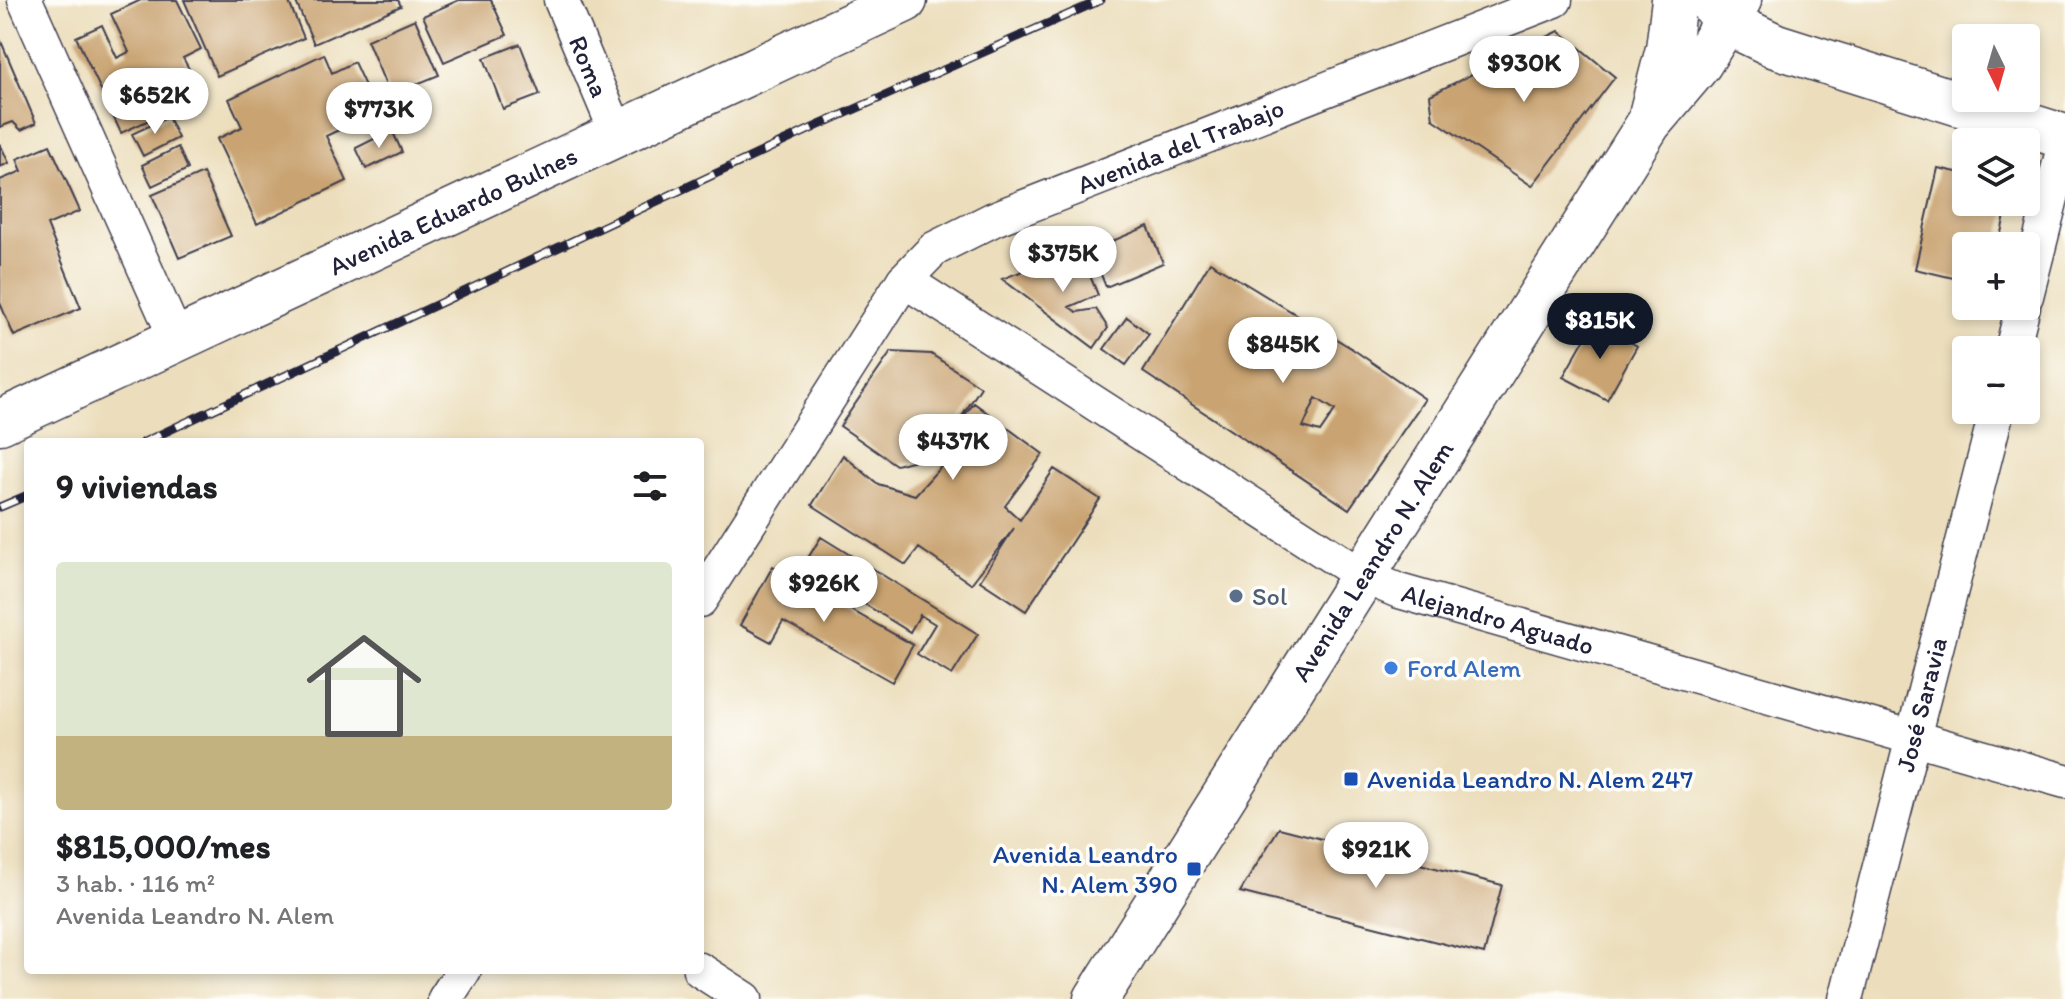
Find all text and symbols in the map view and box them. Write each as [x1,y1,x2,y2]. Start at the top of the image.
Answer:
north arrow [1952,24,2040,112]
map controls [1952,24,2040,424]
street label: Roma [562,31,616,102]
pin: $930K [1468,36,1580,104]
text: $930K [1487,46,1561,78]
pin: $652K [99,68,211,136]
text: $652K [120,78,190,110]
pin: $773K [323,82,435,150]
street label: Avenida del Trabajo [1073,91,1288,201]
text: $773K [344,92,414,124]
button: layers [1952,128,2040,216]
street label: Avenida Eduardo Bulnes [324,139,582,282]
pin: $375K [1007,226,1119,294]
button: + [1952,232,2040,320]
text: $375K [1028,236,1098,268]
pin: $815K [1544,293,1656,361]
text: $815K [1565,303,1635,335]
pin: $845K [1227,317,1339,385]
text: $845K [1246,327,1320,359]
button: − [1952,336,2040,424]
pin: $437K [897,414,1009,482]
text: $437K [917,424,989,456]
street label: Avenida Leandro N. Alem [1285,435,1460,687]
icon: filters [628,464,672,508]
text: 9 viviendas [56,466,218,507]
pin: $926K [768,556,880,624]
text: $926K [789,566,859,598]
street label: Alejandro Aguado [1398,577,1598,662]
place label: Sol [1252,580,1287,612]
marker: Sol [1227,587,1245,605]
icon: home [292,614,436,758]
street label: José Saravia [1889,634,1954,775]
place label: Ford Alem [1407,652,1521,684]
marker: Ford Alem [1382,659,1400,677]
place label: Avenida Leandro N. Alem 247 [1367,763,1693,795]
marker: Avenida Leandro N. Alem 247 [1342,770,1360,788]
pin: $921K [1320,822,1432,890]
text: $815,000/mes [56,826,271,867]
text: $921K [1341,832,1411,864]
place label: Avenida Leandro N. Alem 390 [993,838,1178,900]
marker: Avenida Leandro N. Alem 390 [1185,860,1203,878]
text: 3 hab. · 116 m² [56,867,215,899]
text: Avenida Leandro N. Alem [56,899,334,931]

